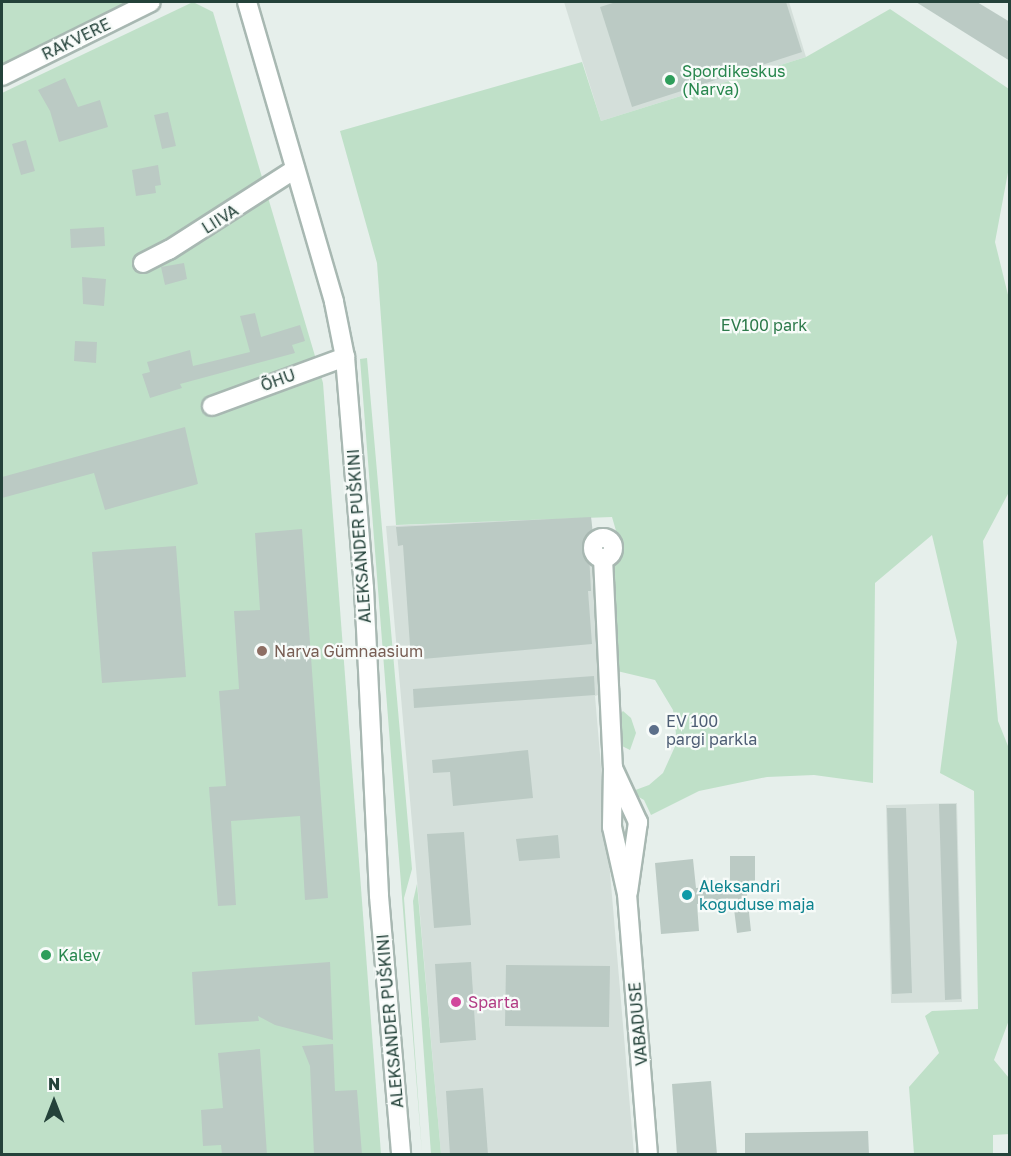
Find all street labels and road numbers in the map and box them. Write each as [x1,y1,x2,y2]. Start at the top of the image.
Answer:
street label: RAKVERE [39,14,113,64]
street label: LIIVA [198,200,242,238]
street label: ÕHU [258,365,298,395]
street label: ALEKSANDER PUŠKINI [343,448,375,624]
street label: ALEKSANDER PUŠKINI [373,933,407,1109]
street label: VABADUSE [625,981,651,1067]

